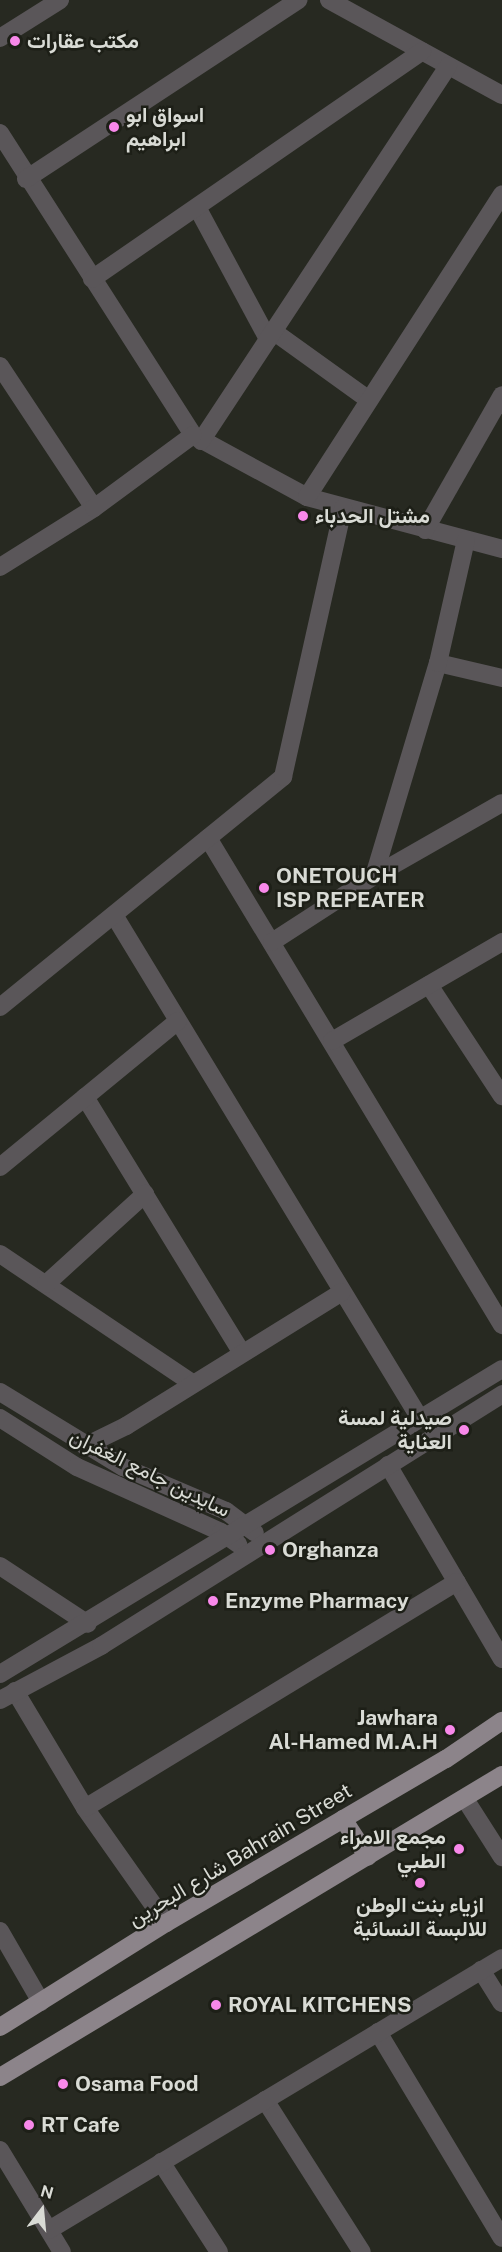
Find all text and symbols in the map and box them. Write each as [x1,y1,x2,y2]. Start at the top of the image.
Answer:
place label: مكتب عقارات [27,28,139,54]
marker: مكتب عقارات [8,34,22,48]
place label: اسواق ابو ابراهيم [126,102,204,152]
marker: اسواق ابو ابراهيم [107,120,121,134]
place label: مشتل الحدباء [315,503,430,529]
marker: مشتل الحدباء [296,509,310,523]
place label: ONETOUCH ISP REPEATER [276,863,425,913]
marker: ONETOUCH ISP REPEATER [257,881,271,895]
place label: صيدلية لمسة العناية [338,1405,452,1455]
street label: سايدين جامع الغفران [66,1423,234,1523]
marker: صيدلية لمسة العناية [457,1423,471,1437]
place label: Orghanza [282,1537,379,1563]
marker: Orghanza [263,1543,277,1557]
place label: Enzyme Pharmacy [225,1588,409,1614]
marker: Enzyme Pharmacy [206,1594,220,1608]
place label: Jawhara Al-Hamed M.A.H [269,1705,438,1755]
marker: Jawhara Al-Hamed M.A.H [443,1723,457,1737]
street label: شارع البحرين Bahrain Street [124,1778,356,1932]
place label: مجمع الامراء الطبي [340,1824,446,1874]
marker: مجمع الامراء الطبي [450,1840,468,1858]
marker: ازياء بنت الوطن للالبسة النسائية [413,1876,427,1890]
place label: ازياء بنت الوطن للالبسة النسائية [353,1892,487,1942]
place label: ROYAL KITCHENS [228,1992,412,2018]
marker: ROYAL KITCHENS [209,1998,223,2012]
place label: Osama Food [75,2071,199,2097]
marker: Osama Food [56,2077,70,2091]
place label: RT Cafe [41,2112,120,2138]
marker: RT Cafe [22,2118,36,2132]
north arrow [12,2180,72,2240]
text: N [38,2181,56,2203]

